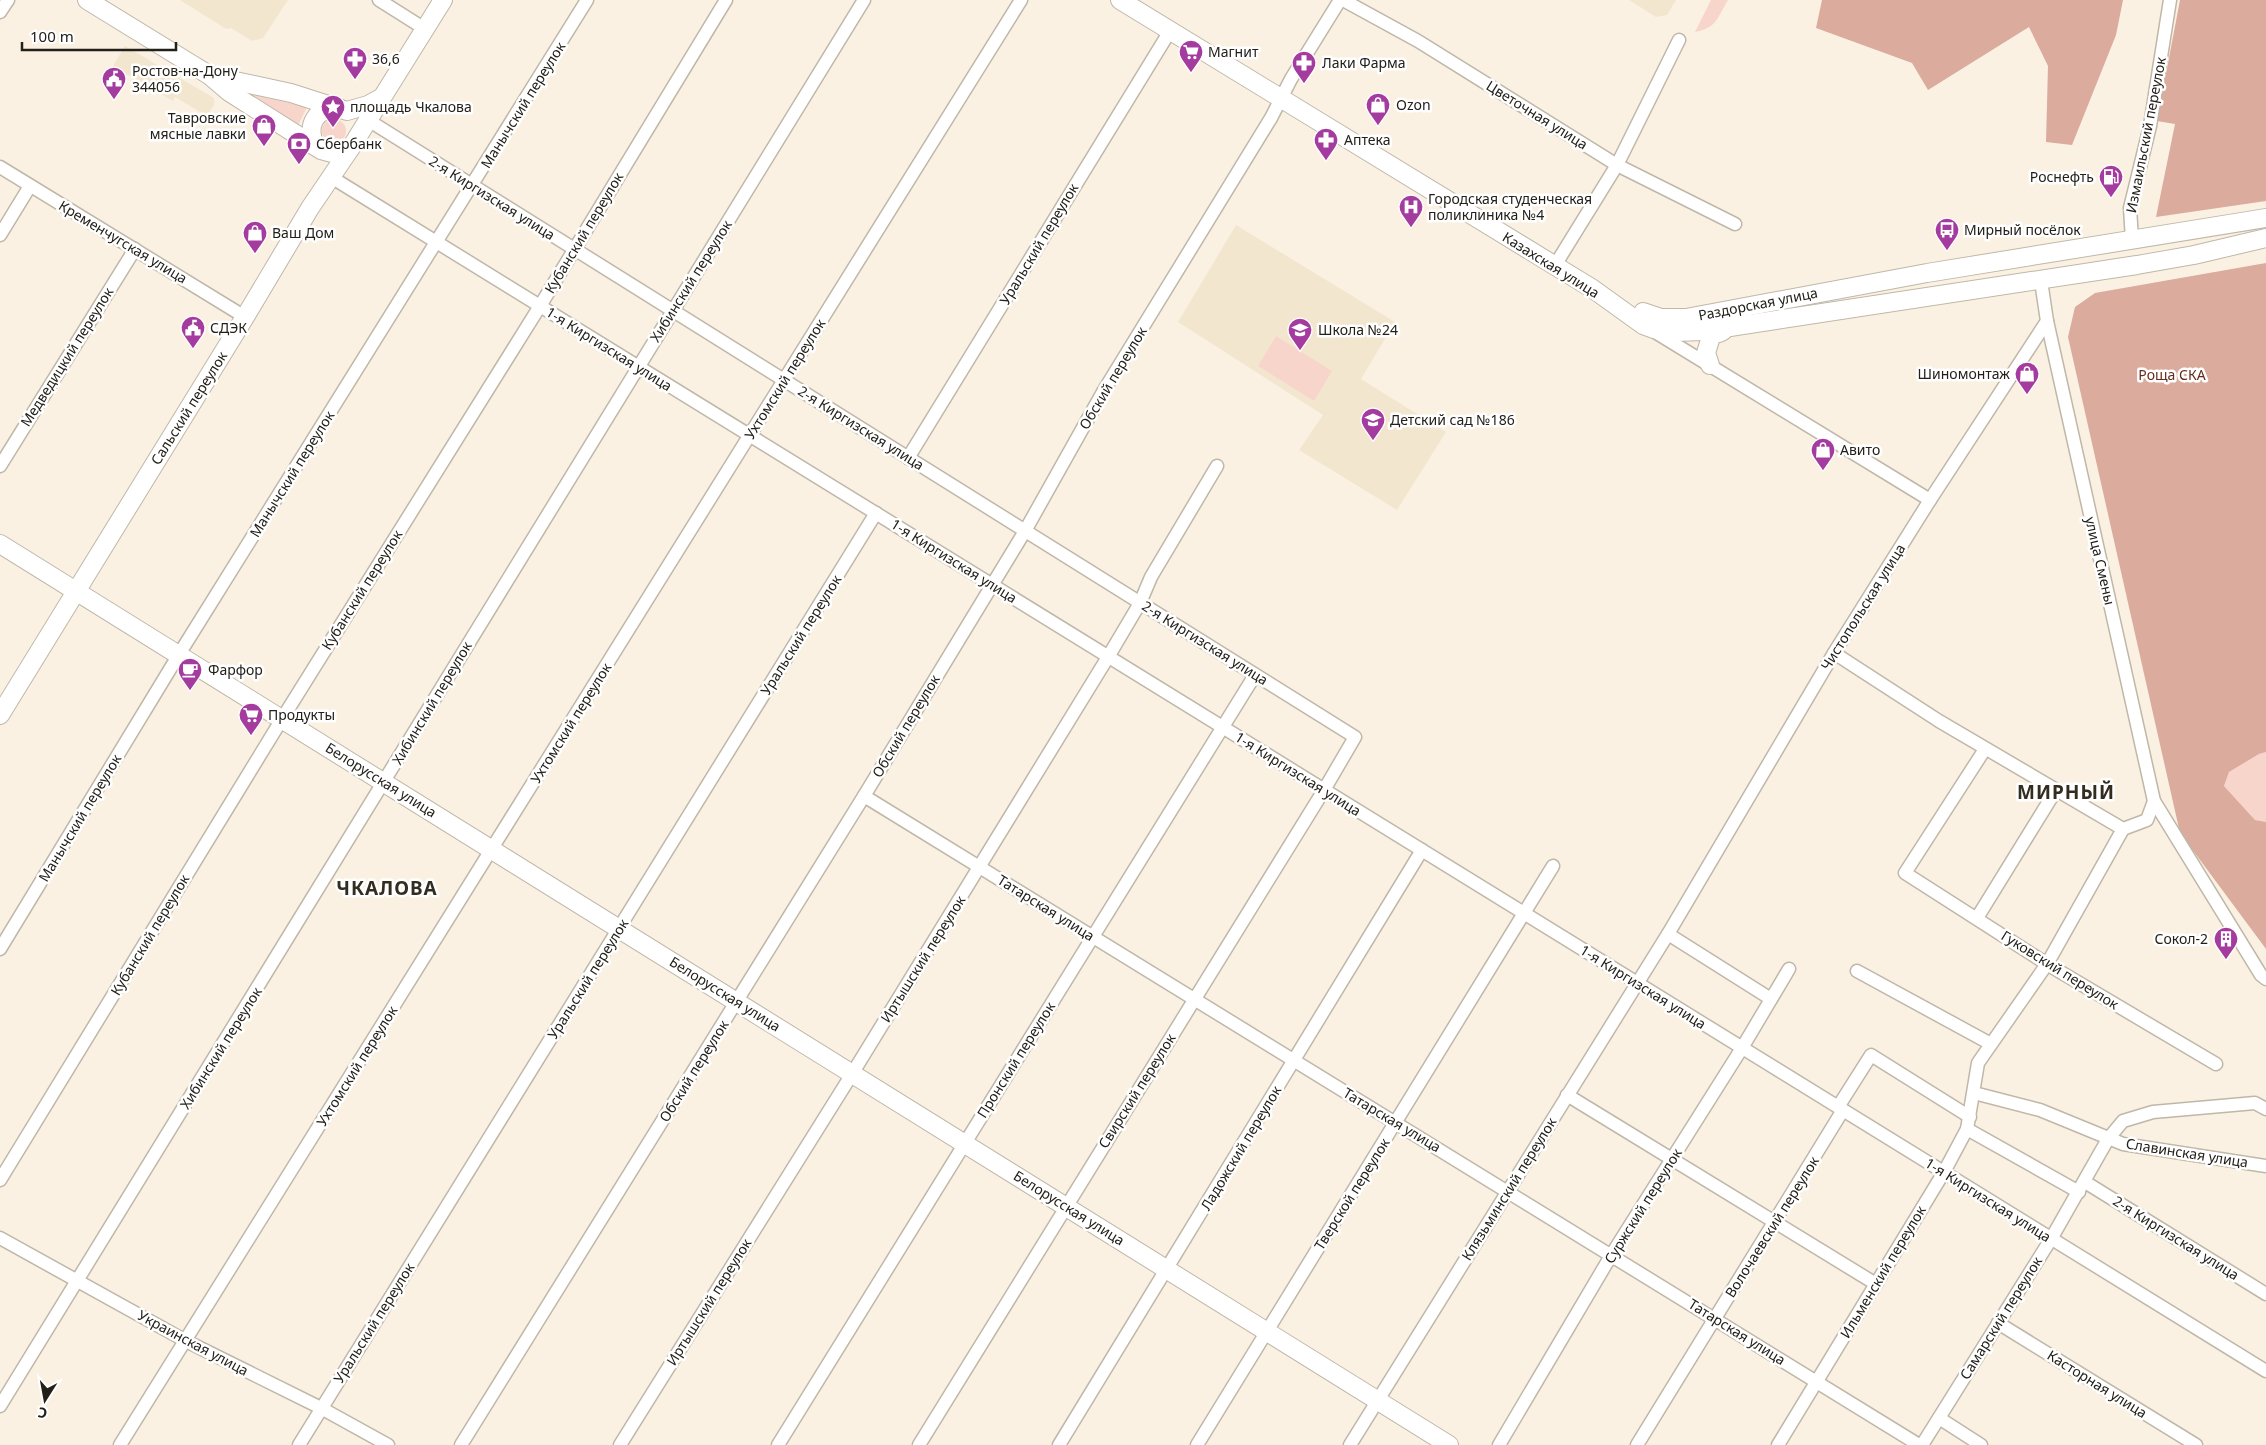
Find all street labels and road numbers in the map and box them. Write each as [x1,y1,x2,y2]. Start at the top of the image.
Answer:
street label: Манычский переулок [476,37,570,172]
street label: Измаильский переулок [2121,55,2170,214]
street label: Цветочная улица [1483,76,1592,153]
street label: 2-я Киргизская улица [426,151,559,244]
street label: Кубанский переулок [540,168,628,297]
street label: Уральский переулок [995,179,1083,308]
street label: Кременчугская улица [56,196,191,287]
street label: Хибинский переулок [645,216,736,345]
street label: Казахская улица [1499,227,1603,302]
street label: Медведицкий переулок [16,283,118,430]
street label: Раздорская улица [1697,283,1819,324]
street label: 1-я Киргизская улица [543,302,676,395]
street label: Ухтомский переулок [740,314,830,443]
street label: Обский переулок [1074,322,1151,433]
street label: Сальский переулок [146,347,231,468]
street label: 2-я Киргизская улица [795,381,928,474]
street label: Манычский переулок [245,406,339,541]
street label: 1-я Киргизская улица [888,514,1021,607]
street label: улица Смены [2081,515,2120,607]
street label: Кубанский переулок [317,526,407,653]
street label: Чистопольская улица [1816,540,1909,674]
street label: Уральский переулок [756,571,846,698]
street label: 2-я Киргизская улица [1139,596,1272,689]
street label: Хибинский переулок [387,637,476,768]
street label: Ухтомский переулок [526,658,616,787]
street label: Обский переулок [867,670,944,781]
street label: 1-я Киргизская улица [1232,727,1365,820]
street label: Белорусская улица [322,738,440,821]
street label: Манычский переулок [34,750,126,885]
street label: Кубанский переулок [106,870,194,999]
street label: Татарская улица [994,870,1098,945]
street label: Иртышский переулок [876,891,970,1026]
street label: Уральский переулок [543,915,633,1042]
street label: Гуковский переулок [1998,926,2123,1014]
street label: 1-я Киргизская улица [1577,940,1710,1033]
street label: Белорусская улица [666,952,784,1035]
street label: Хибинский переулок [175,983,266,1112]
street label: Пронский переулок [972,998,1059,1121]
street label: Ухтомский переулок [312,1001,402,1130]
street label: Обский переулок [655,1016,733,1125]
street label: Свирский переулок [1094,1029,1180,1152]
street label: Ладожский переулок [1196,1081,1286,1214]
street label: Татарская улица [1340,1083,1445,1156]
street label: Клязьминский переулок [1457,1113,1561,1264]
street label: Славинская улица [2125,1133,2250,1172]
street label: Тверской переулок [1309,1134,1394,1253]
street label: Суржский переулок [1599,1144,1686,1267]
street label: Волочаевский переулок [1720,1152,1823,1301]
street label: 1-я Киргизская улица [1922,1153,2055,1246]
street label: Белорусская улица [1010,1166,1128,1249]
street label: 2-я Киргизская улица [2110,1191,2243,1284]
street label: Ильменский переулок [1835,1202,1930,1341]
street label: Иртышский переулок [662,1234,756,1369]
street label: Самарский переулок [1955,1252,2046,1383]
street label: Уральский переулок [329,1259,419,1386]
street label: Татарская улица [1685,1294,1789,1369]
street label: Украинская улица [135,1305,252,1380]
street label: Касторная улица [2044,1345,2151,1422]

